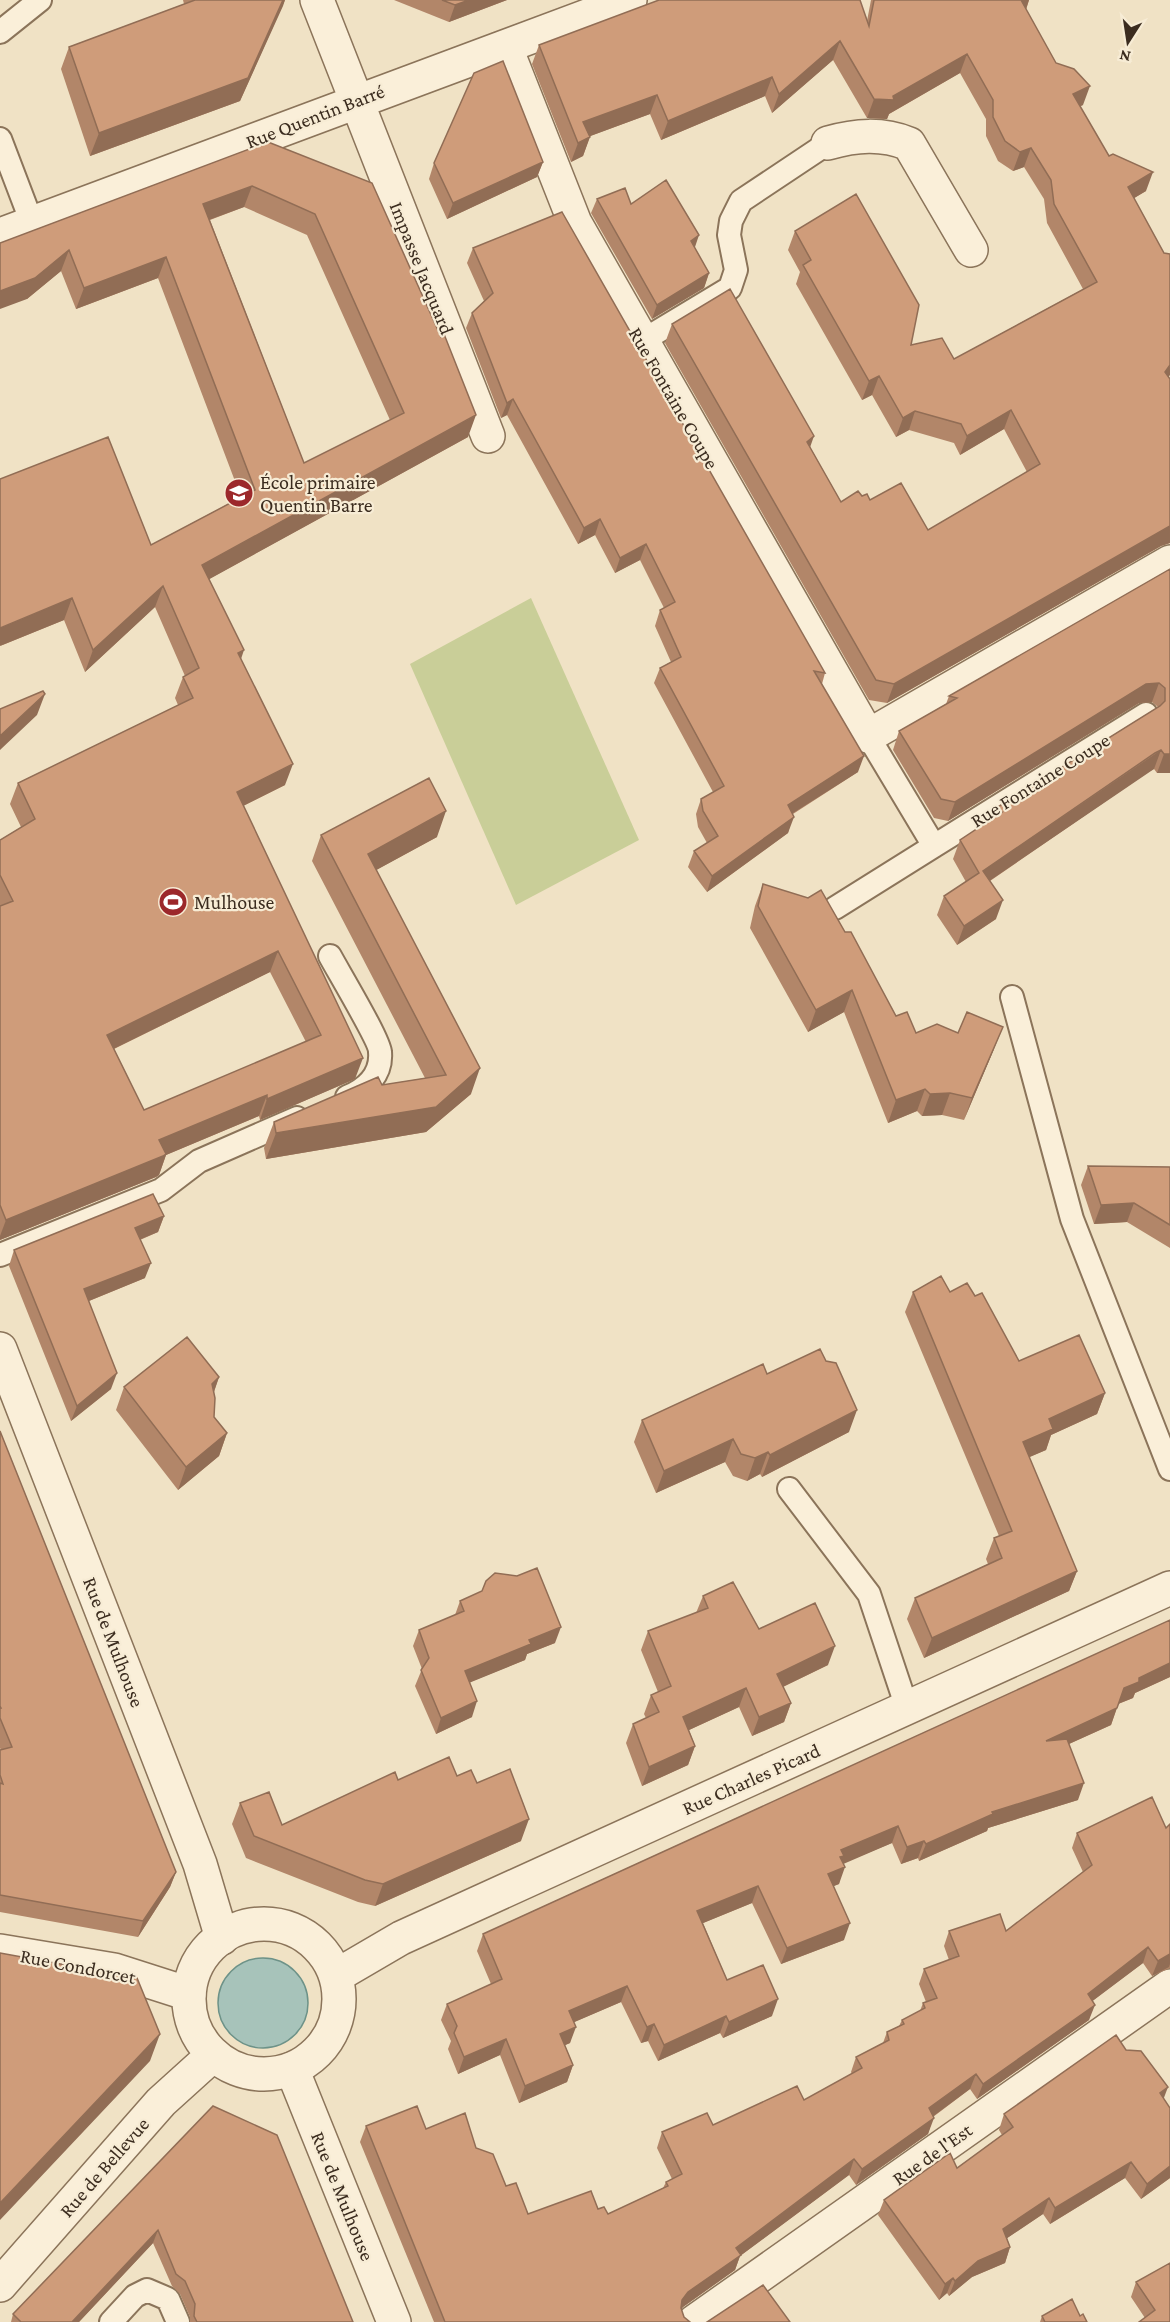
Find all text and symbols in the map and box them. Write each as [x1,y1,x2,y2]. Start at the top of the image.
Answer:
north arrow [1098,12,1158,72]
text: N [1118,47,1132,66]
street label: Rue Quentin Barré [243,79,388,153]
street label: Impasse Jacquard [384,199,459,338]
street label: Rue Fontaine Coupe [624,323,724,473]
place label: École primaire Quentin Barre [260,471,376,516]
school or university icon: École primaire Quentin Barre [223,477,255,509]
street label: Rue Fontaine Coupe [966,728,1114,833]
sports icon: Mulhouse [157,886,189,918]
place label: Mulhouse [194,891,275,913]
street label: Rue de Mulhouse [79,1574,149,1710]
street label: Rue Charles Picard [679,1739,824,1819]
street label: Rue Condorcet [18,1944,138,1988]
street label: Rue de Bellevue [55,2113,153,2221]
street label: Rue de l'Est [888,2118,976,2189]
street label: Rue de Mulhouse [307,2128,379,2264]

